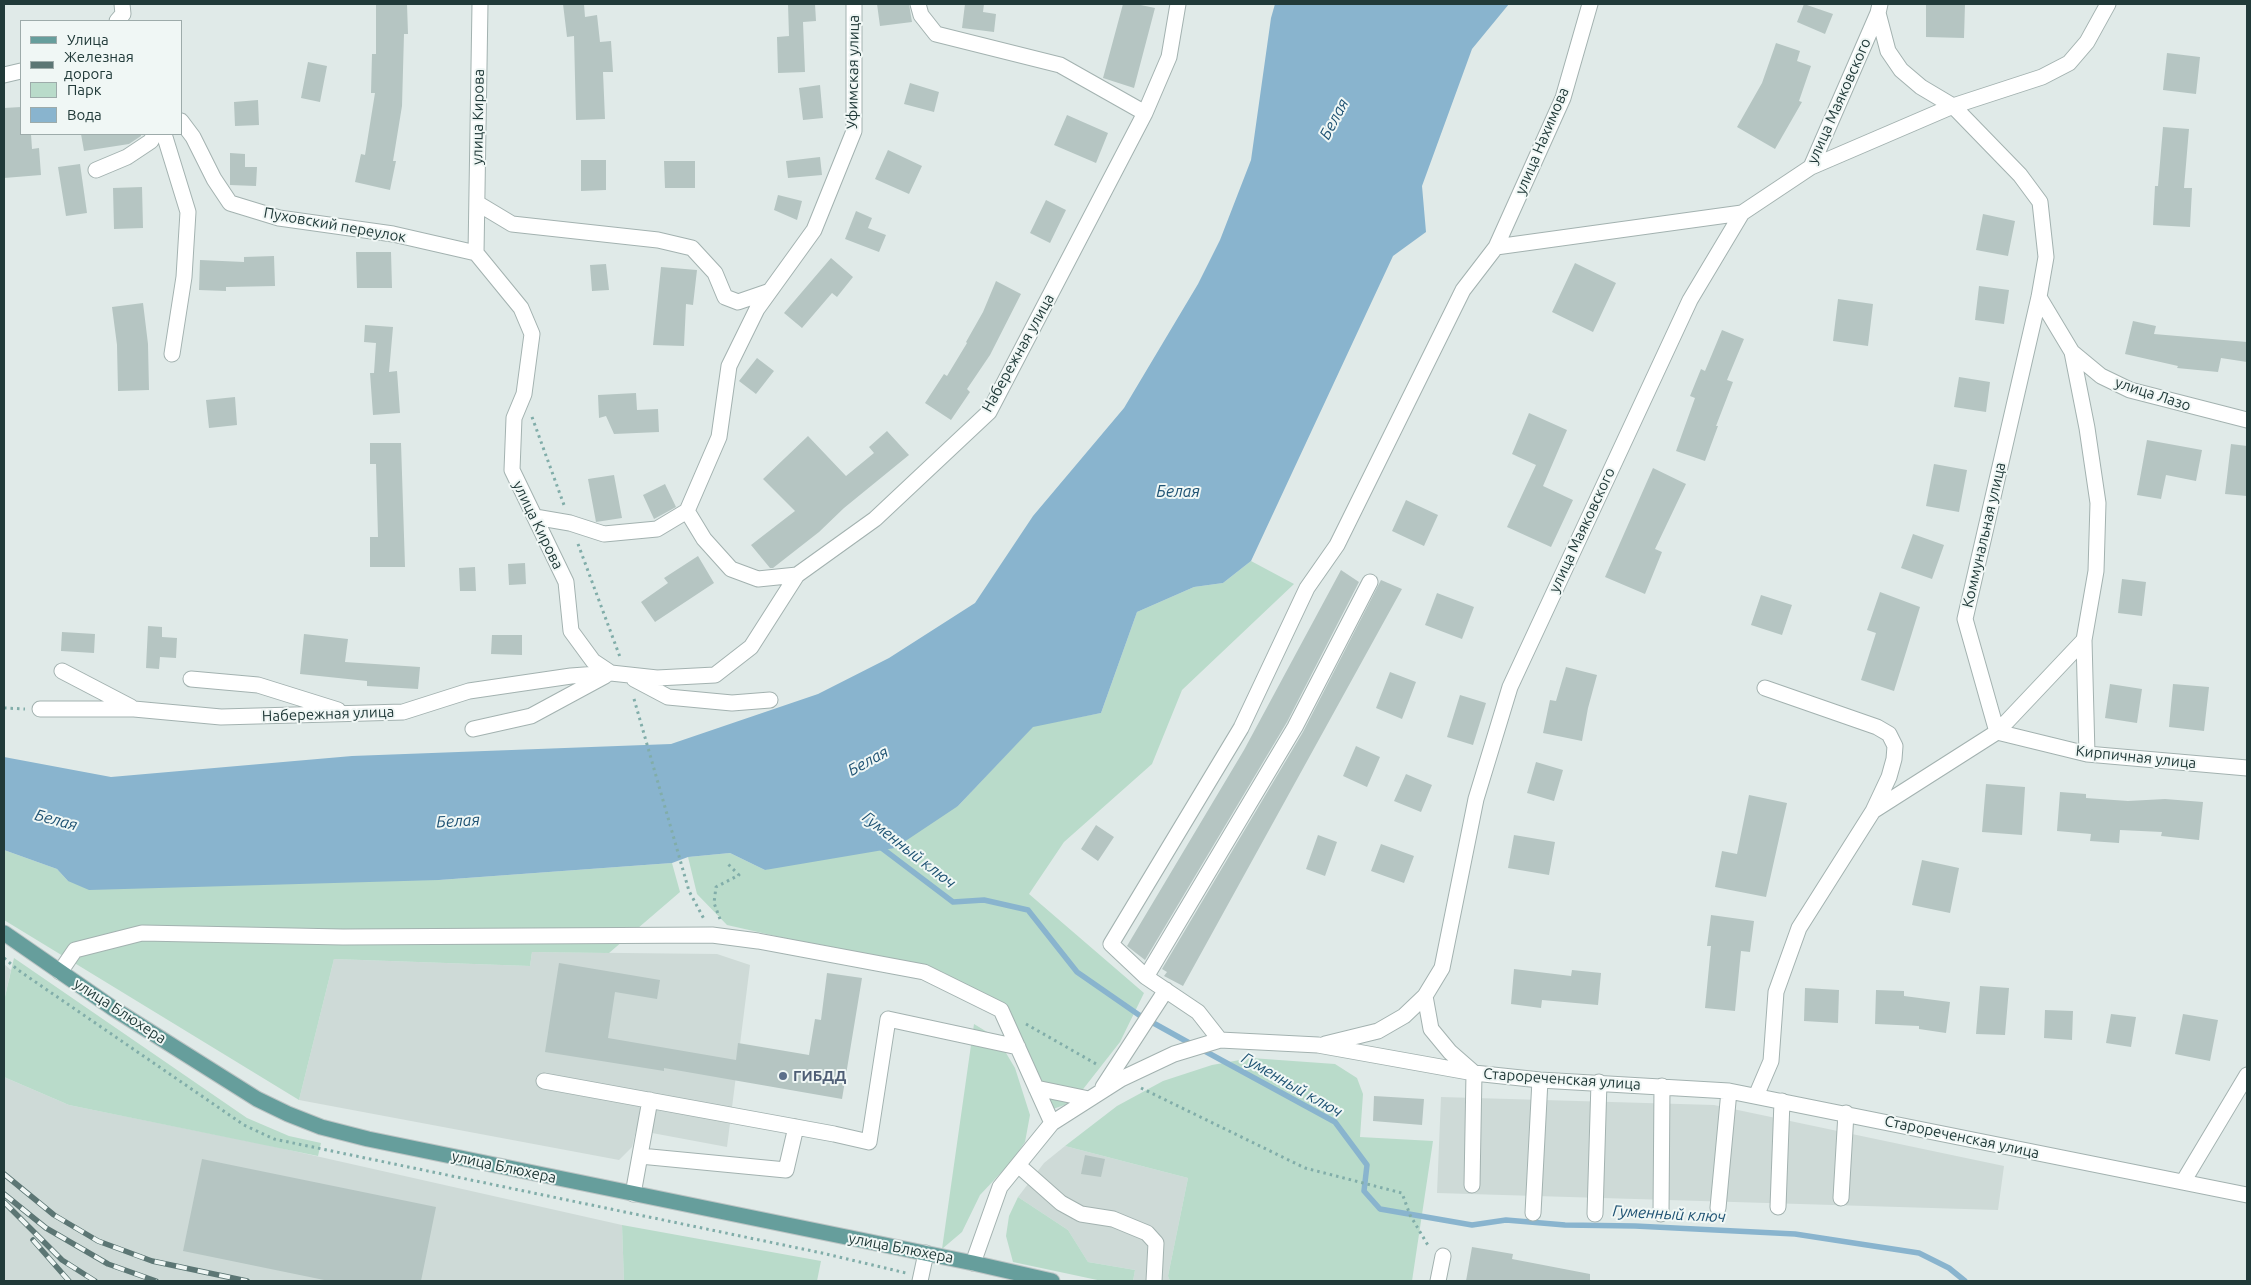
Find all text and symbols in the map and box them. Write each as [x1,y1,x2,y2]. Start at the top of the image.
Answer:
street label: Уфимская улица [843,15,863,129]
legend [20,20,182,135]
text: Улица [67,31,109,48]
street label: улица Маяковского [1803,35,1875,167]
text: Железная дорога [64,48,134,82]
street label: улица Кирова [468,69,488,165]
text: Парк [67,81,102,98]
street label: улица Нахимова [1511,85,1573,197]
water label: Белая [1315,95,1353,143]
text: Вода [67,106,102,123]
street label: Пуховский переулок [262,204,408,246]
street label: Набережная улица [978,291,1058,415]
street label: улица Лазо [2113,373,2193,415]
street label: Коммунальная улица [1958,460,2010,610]
street label: улица Маяковского [1545,465,1619,595]
street label: улица Кирова [509,478,567,572]
water label: Белая [1156,482,1200,502]
street label: Набережная улица [262,703,394,725]
water label: Белая [844,742,892,780]
street label: Кирпичная улица [2075,742,2197,772]
water label: Белая [33,805,79,835]
water label: Гуменный ключ [858,808,960,892]
water label: Белая [436,810,480,832]
street label: улица Блюхера [70,974,170,1048]
water label: Гуменный ключ [1238,1048,1346,1122]
street label: Старореченская улица [1483,1065,1641,1093]
place label: ГИБДД [793,1067,846,1085]
marker: ГИБДД [777,1070,789,1082]
street label: Старореченская улица [1883,1112,2041,1162]
street label: улица Блюхера [450,1147,558,1187]
water label: Гуменный ключ [1612,1201,1726,1227]
street label: улица Блюхера [847,1229,955,1267]

